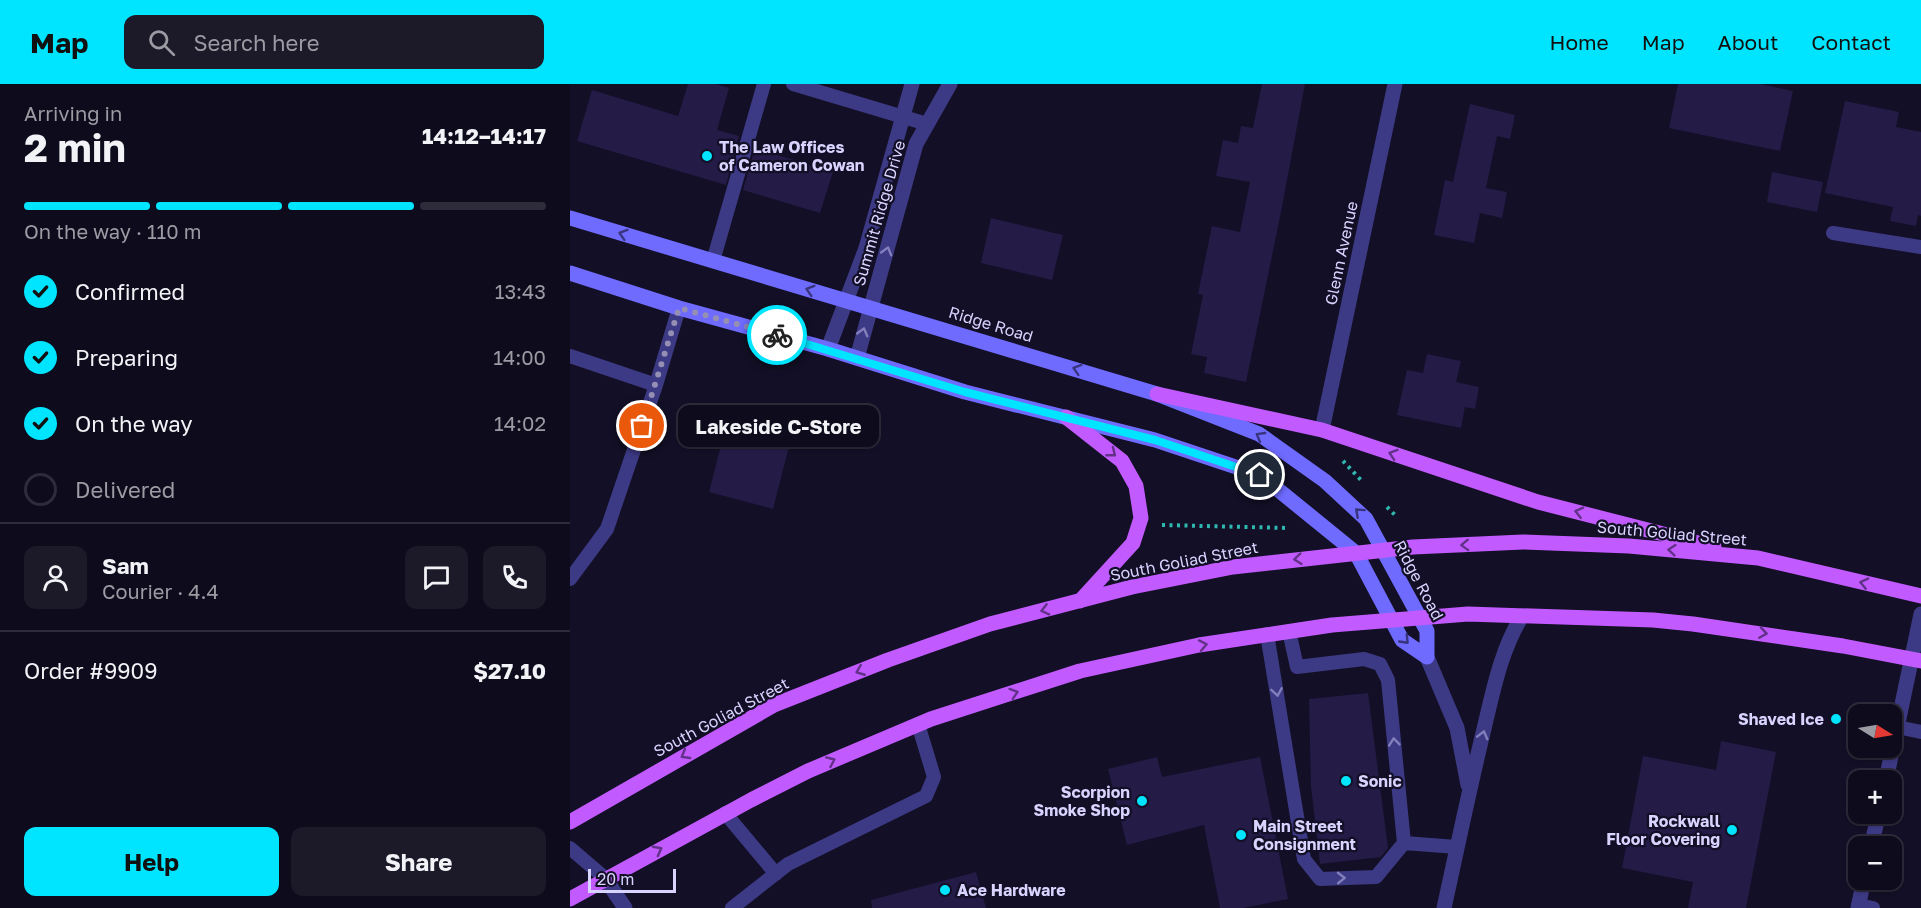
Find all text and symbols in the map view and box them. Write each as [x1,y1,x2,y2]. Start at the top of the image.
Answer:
search box [124,15,544,69]
text: Map [30,26,88,59]
icon: search [145,26,178,59]
text: Search here [193,29,319,56]
text: Home [1549,29,1609,55]
text: Map [1642,29,1685,55]
text: About [1718,29,1778,55]
text: Contact [1811,29,1891,55]
text: Arriving in [24,101,122,125]
text: 14:12–14:17 [422,122,546,149]
text: 2 min [24,124,126,171]
place label: The Law Offices of Cameron Cowan [719,137,864,175]
street label: Summit Ridge Drive [849,138,909,288]
marker: The Law Offices of Cameron Cowan [700,149,714,163]
street label: Glenn Avenue [1320,199,1362,307]
text: On the way · 110 m [24,219,201,243]
one-way arrow [618,229,629,241]
one-way arrow [879,246,892,256]
icon: check [24,275,57,308]
text: Confirmed [75,278,185,305]
text: 13:43 [495,279,546,303]
one-way arrow [805,285,816,297]
street label: Ridge Road [946,302,1036,346]
courier [747,305,807,365]
icon: bike [761,319,794,352]
one-way arrow [856,327,869,337]
icon: check [24,341,57,374]
text: Preparing [75,344,178,371]
text: 14:00 [493,345,546,369]
one-way arrow [1072,364,1083,377]
pin [616,400,667,451]
callout: Lakeside C-Store [678,405,879,447]
icon: check [24,407,57,440]
icon: bag [625,409,658,442]
text: On the way [75,410,193,437]
text: 14:02 [494,411,546,435]
text: Lakeside C-Store [695,414,862,438]
one-way arrow [1256,432,1266,443]
one-way arrow [1105,446,1116,457]
pin [1234,449,1285,500]
one-way arrow [1388,449,1399,461]
icon: home [1243,458,1276,491]
text: Delivered [75,476,175,503]
one-way arrow [1574,507,1584,520]
one-way arrow [1355,508,1365,519]
street label: South Goliad Street [1596,516,1748,550]
street label: South Goliad Street [1108,537,1260,585]
street label: Ridge Road [1390,537,1448,623]
one-way arrow [1460,538,1469,551]
one-way arrow [1668,544,1677,557]
button: person [24,546,87,609]
button: chat [405,546,468,609]
button: phone [483,546,546,609]
text: Sam [102,552,149,579]
one-way arrow [1293,553,1302,565]
one-way arrow [1859,577,1869,590]
text: Courier · 4.4 [102,579,219,603]
one-way arrow [1040,602,1050,615]
one-way arrow [1759,627,1768,639]
one-way arrow [1398,632,1409,643]
one-way arrow [1197,639,1207,652]
text: Order #9909 [24,657,158,684]
text: $27.10 [473,657,546,684]
one-way arrow [855,664,866,676]
street label: South Goliad Street [650,673,792,761]
one-way arrow [1008,687,1019,700]
one-way arrow [1270,687,1282,697]
north arrow [1848,704,1902,758]
map controls [1848,704,1902,890]
place label: Shaved Ice [1738,709,1824,729]
marker: Shaved Ice [1829,712,1843,726]
one-way arrow [1475,730,1488,740]
one-way arrow [1388,738,1401,747]
one-way arrow [681,748,691,760]
one-way arrow [825,756,836,768]
button: + [1848,770,1902,824]
place label: Sonic [1358,771,1402,791]
marker: Sonic [1339,774,1353,788]
place label: Scorpion Smoke Shop [1033,782,1130,820]
marker: Scorpion Smoke Shop [1135,794,1149,808]
place label: Rockwall Floor Covering [1606,811,1721,849]
place label: Main Street Consignment [1253,816,1356,854]
marker: Rockwall Floor Covering [1725,823,1739,837]
button: Help [24,827,279,896]
button: Share [291,827,546,896]
marker: Main Street Consignment [1234,828,1248,842]
button: − [1848,836,1902,890]
one-way arrow [652,846,662,857]
scale bar [588,866,676,894]
text: 20 m [597,869,634,889]
one-way arrow [1337,872,1346,885]
place label: Ace Hardware [957,880,1066,900]
marker: Ace Hardware [938,883,952,897]

